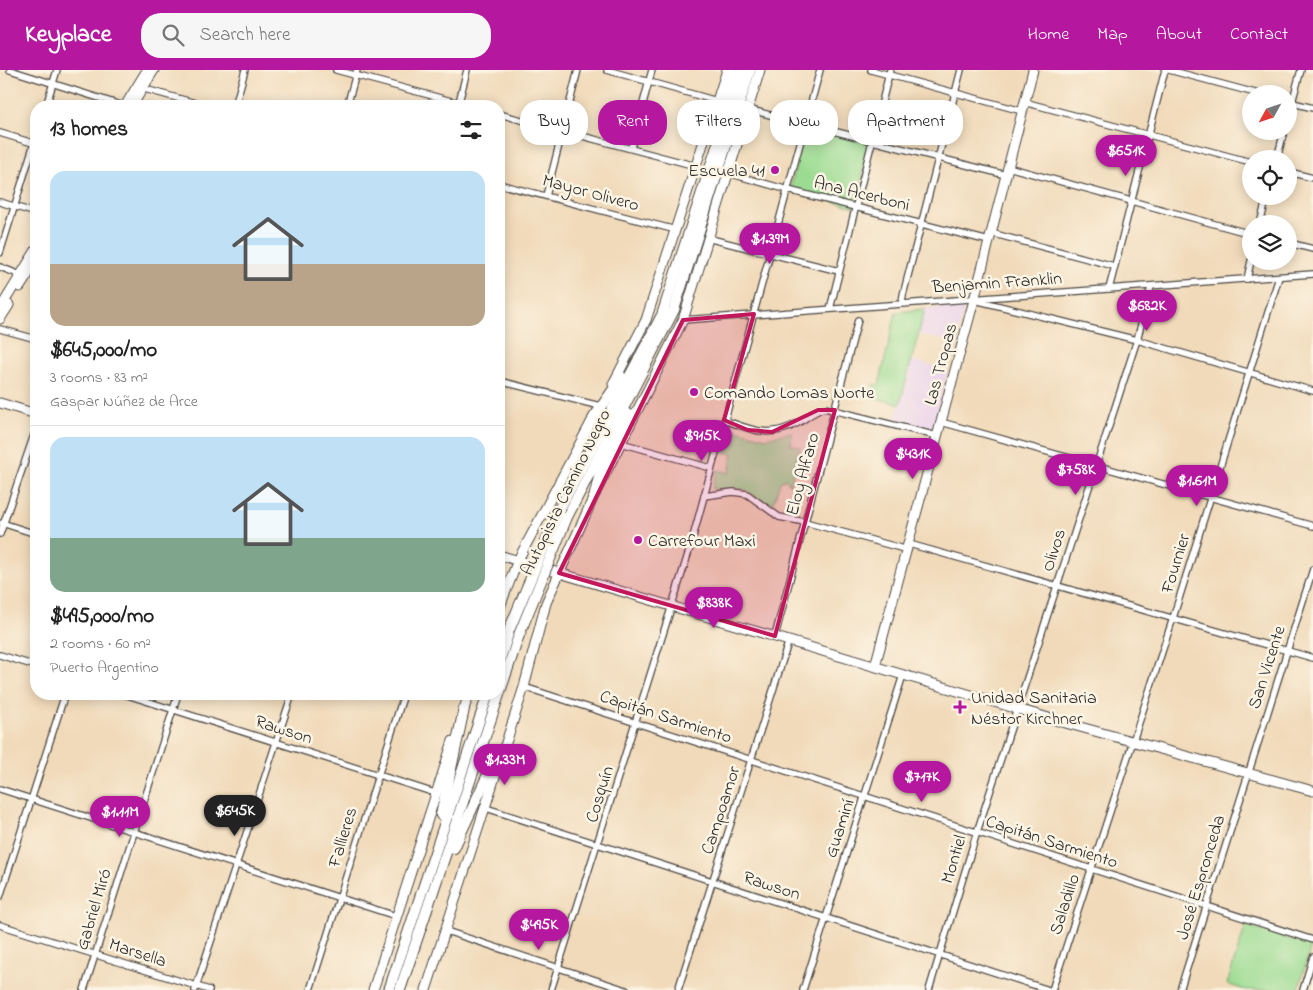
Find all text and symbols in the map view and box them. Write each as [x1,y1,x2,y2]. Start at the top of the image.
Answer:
search box [141,13,491,58]
text: Keyplace [25,18,111,53]
icon: search [159,21,187,49]
text: Search here [199,22,291,49]
text: Home [1028,22,1069,48]
text: Map [1097,22,1128,48]
text: About [1156,22,1202,48]
text: Contact [1230,22,1288,48]
north arrow [1242,85,1298,140]
map controls [1242,85,1297,270]
chip: Buy [520,100,588,145]
chip: Rent [598,100,667,145]
chip: Filters [677,100,760,145]
chip: New [770,100,838,145]
chip: Apartment [848,100,963,145]
text: 13 homes [50,115,128,145]
icon: filters [457,116,485,144]
pin: $651K [1091,134,1161,177]
text: $651K [1107,139,1145,163]
button: locate [1242,150,1297,205]
place label: Escuela 41 [688,159,765,185]
marker: Escuela 41 [769,164,781,176]
street label: Mayor Olivero [539,169,642,219]
street label: Ana Acerboni [811,170,912,219]
icon: home [223,204,313,294]
button: layers [1242,215,1297,270]
pin: $1.39M [729,222,811,265]
text: $1.39M [750,227,790,251]
street label: Benjamin Franklin [930,266,1063,302]
pin: $682K [1112,290,1182,332]
text: $682K [1128,294,1166,318]
street label: Las Tropas [919,321,965,408]
text: $645,000/mo [50,336,157,366]
text: 3 rooms · 83 m² [50,366,148,390]
place label: Comando Lomas Norte [704,381,875,407]
marker: Comando Lomas Norte [688,386,700,398]
text: Gaspar Núñez de Arce [50,390,198,414]
street label: Autopista Camino Negro [515,405,619,581]
pin: $915K [667,420,737,462]
text: $915K [684,424,720,448]
street label: Eloy Alfaro [780,430,827,519]
pin: $431K [878,438,948,480]
text: $431K [895,442,931,466]
pin: $758K [1041,454,1111,496]
text: $758K [1056,458,1096,482]
pin: $1.61M [1156,464,1238,507]
icon: home [223,469,313,559]
text: $1.61M [1177,469,1217,493]
street label: Olivos [1036,526,1074,575]
place label: Carrefour Maxi [648,529,756,555]
street label: Fournier [1155,530,1198,598]
marker: Carrefour Maxi [632,534,644,546]
pin: $838K [679,586,749,629]
text: $838K [696,591,732,615]
text: $495,000/mo [50,602,154,632]
street label: San Vicente [1242,622,1294,713]
text: 2 rooms · 60 m² [50,632,151,656]
text: Puerto Argentino [50,656,159,680]
street label: Capitán Sarmiento [596,684,735,752]
place label: Unidad Sanitaria Néstor Kirchner [971,686,1097,733]
marker: Unidad Sanitaria Néstor Kirchner [953,700,967,714]
street label: Rawson [251,709,316,752]
pin: $1.33M [464,744,546,786]
text: $1.33M [485,748,525,772]
pin: $717K [887,760,957,803]
street label: Cosquín [580,763,622,826]
street label: Campoamor [695,763,749,858]
text: $717K [904,765,940,789]
pin: $645K [200,794,270,837]
pin: $1.11M [79,796,161,838]
street label: Guaminí [819,796,863,861]
text: $645K [215,799,255,823]
text: $1.11M [101,800,139,824]
street label: Fallieres [322,804,365,872]
street label: Capitán Sarmiento [982,809,1121,877]
street label: José Espronceda [1171,812,1233,943]
street label: Montiel [935,832,975,887]
street label: Rawson [739,865,804,908]
street label: Gabriel Miró [70,866,120,954]
street label: Saladillo [1044,871,1088,938]
pin: $495K [504,908,574,951]
text: $495K [520,913,558,937]
street label: Marsella [105,932,170,975]

